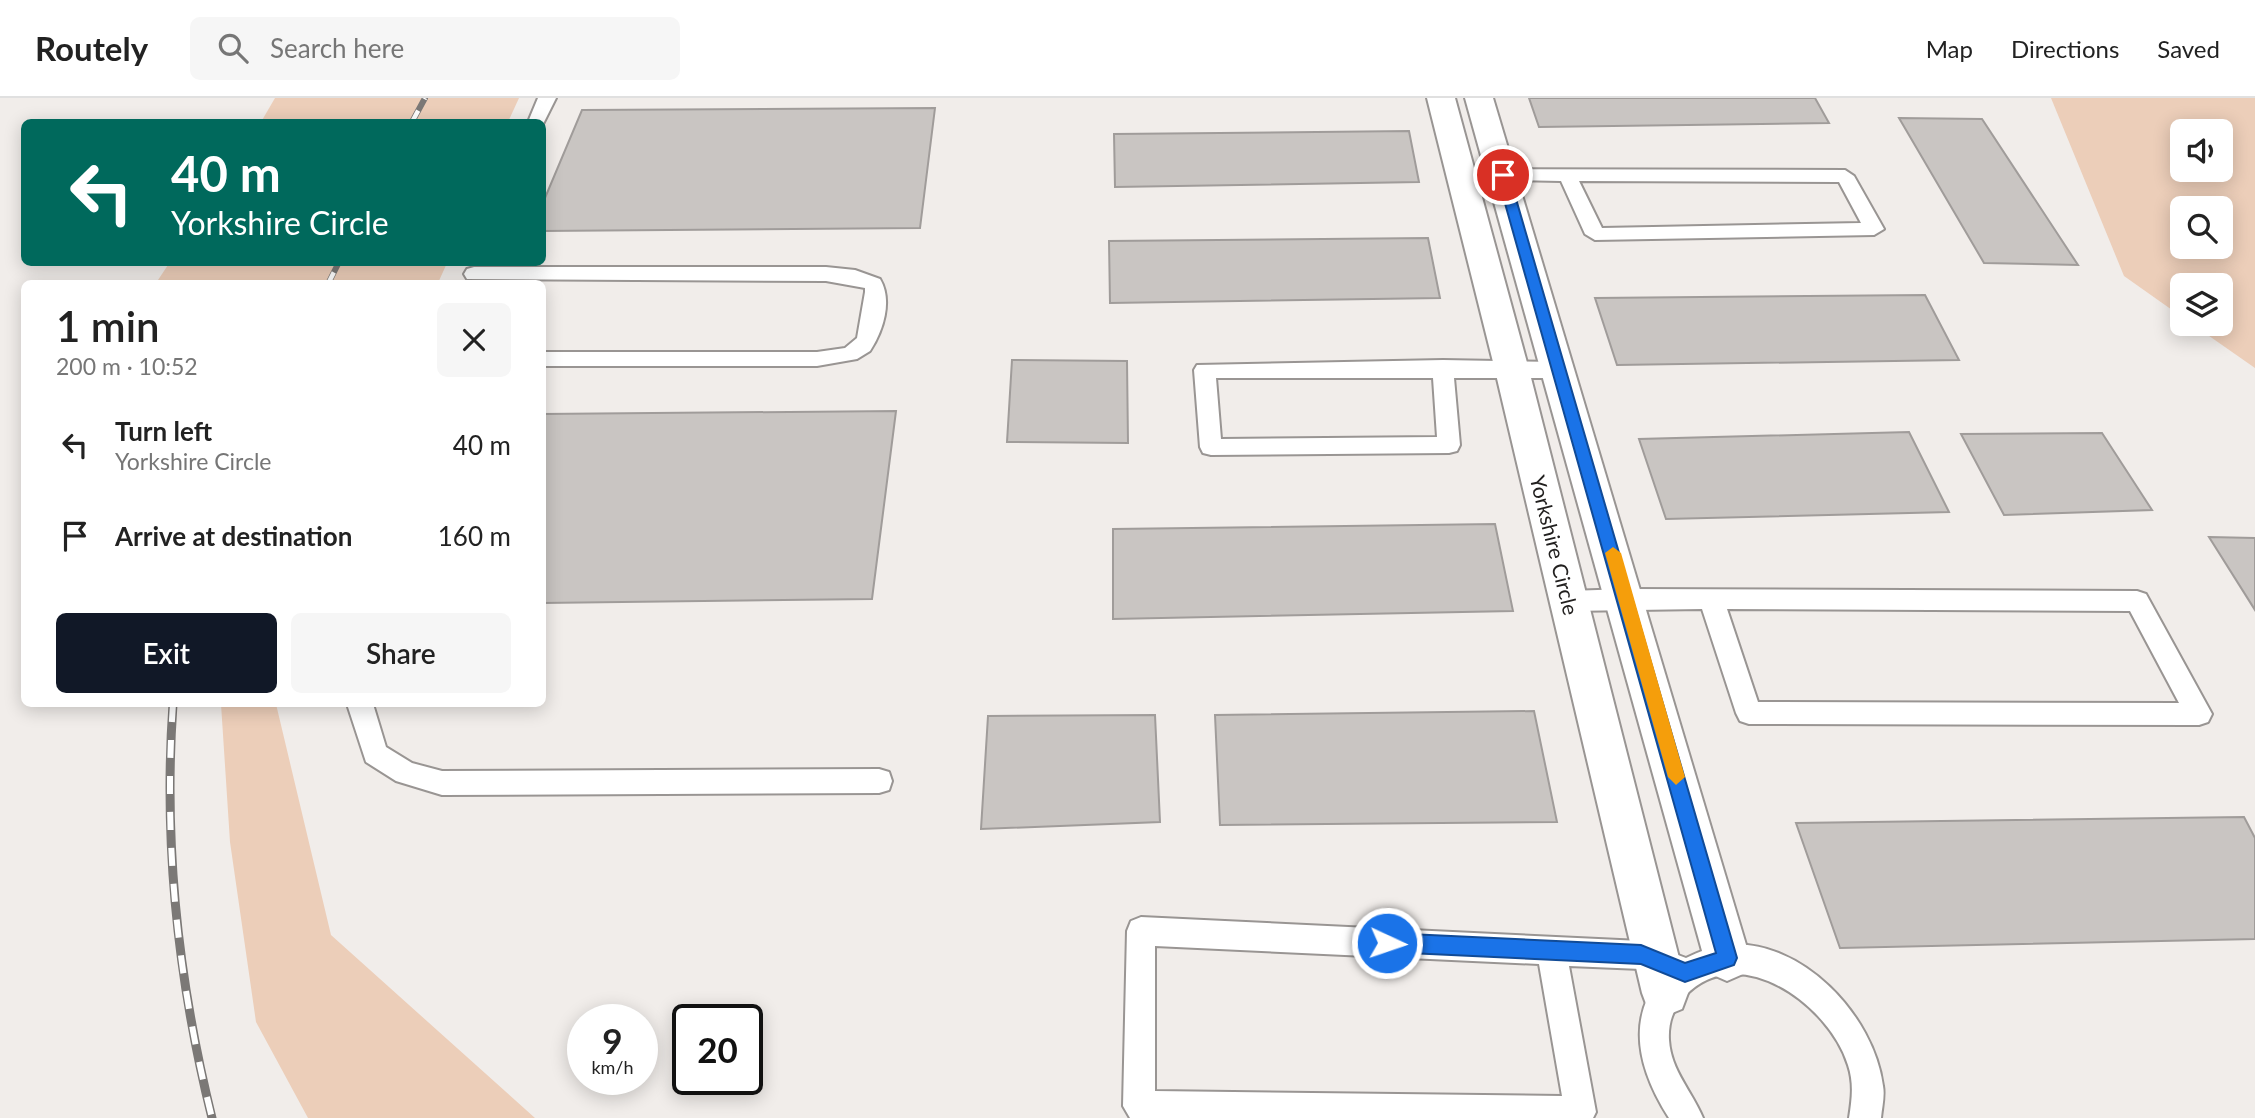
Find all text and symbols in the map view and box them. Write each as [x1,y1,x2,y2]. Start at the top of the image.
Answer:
search box [190,17,680,80]
text: Routely [35,28,148,68]
icon: search [214,29,252,67]
text: Search here [270,32,404,64]
text: Map [1926,34,1973,63]
text: Directions [2011,34,2119,63]
text: Saved [2157,34,2220,63]
map controls [2170,119,2233,336]
button: sound [2170,119,2233,182]
text: 40 m [171,144,281,202]
pin [1473,145,1533,205]
icon: left [56,147,147,238]
icon: arrive [1484,156,1522,194]
button: search [2170,196,2233,259]
text: Yorkshire Circle [171,203,389,242]
button: layers [2170,273,2233,336]
text: 1 min [56,301,160,351]
button: close [437,303,511,377]
text: 200 m · 10:52 [56,352,198,380]
text: Turn left [115,415,212,447]
icon: left [56,426,94,464]
text: 40 m [453,429,511,461]
text: Yorkshire Circle [115,447,272,475]
street label: Yorkshire Circle [1526,473,1584,617]
icon: arrive [56,517,94,555]
text: Arrive at destination [115,520,352,552]
text: 160 m [438,520,511,552]
button: Exit [56,613,277,693]
button: Share [291,613,511,693]
position arrow [1350,906,1424,980]
speed limit sign: 20 [672,1004,763,1095]
text: 9 [602,1019,623,1061]
text: km/h [591,1056,634,1078]

